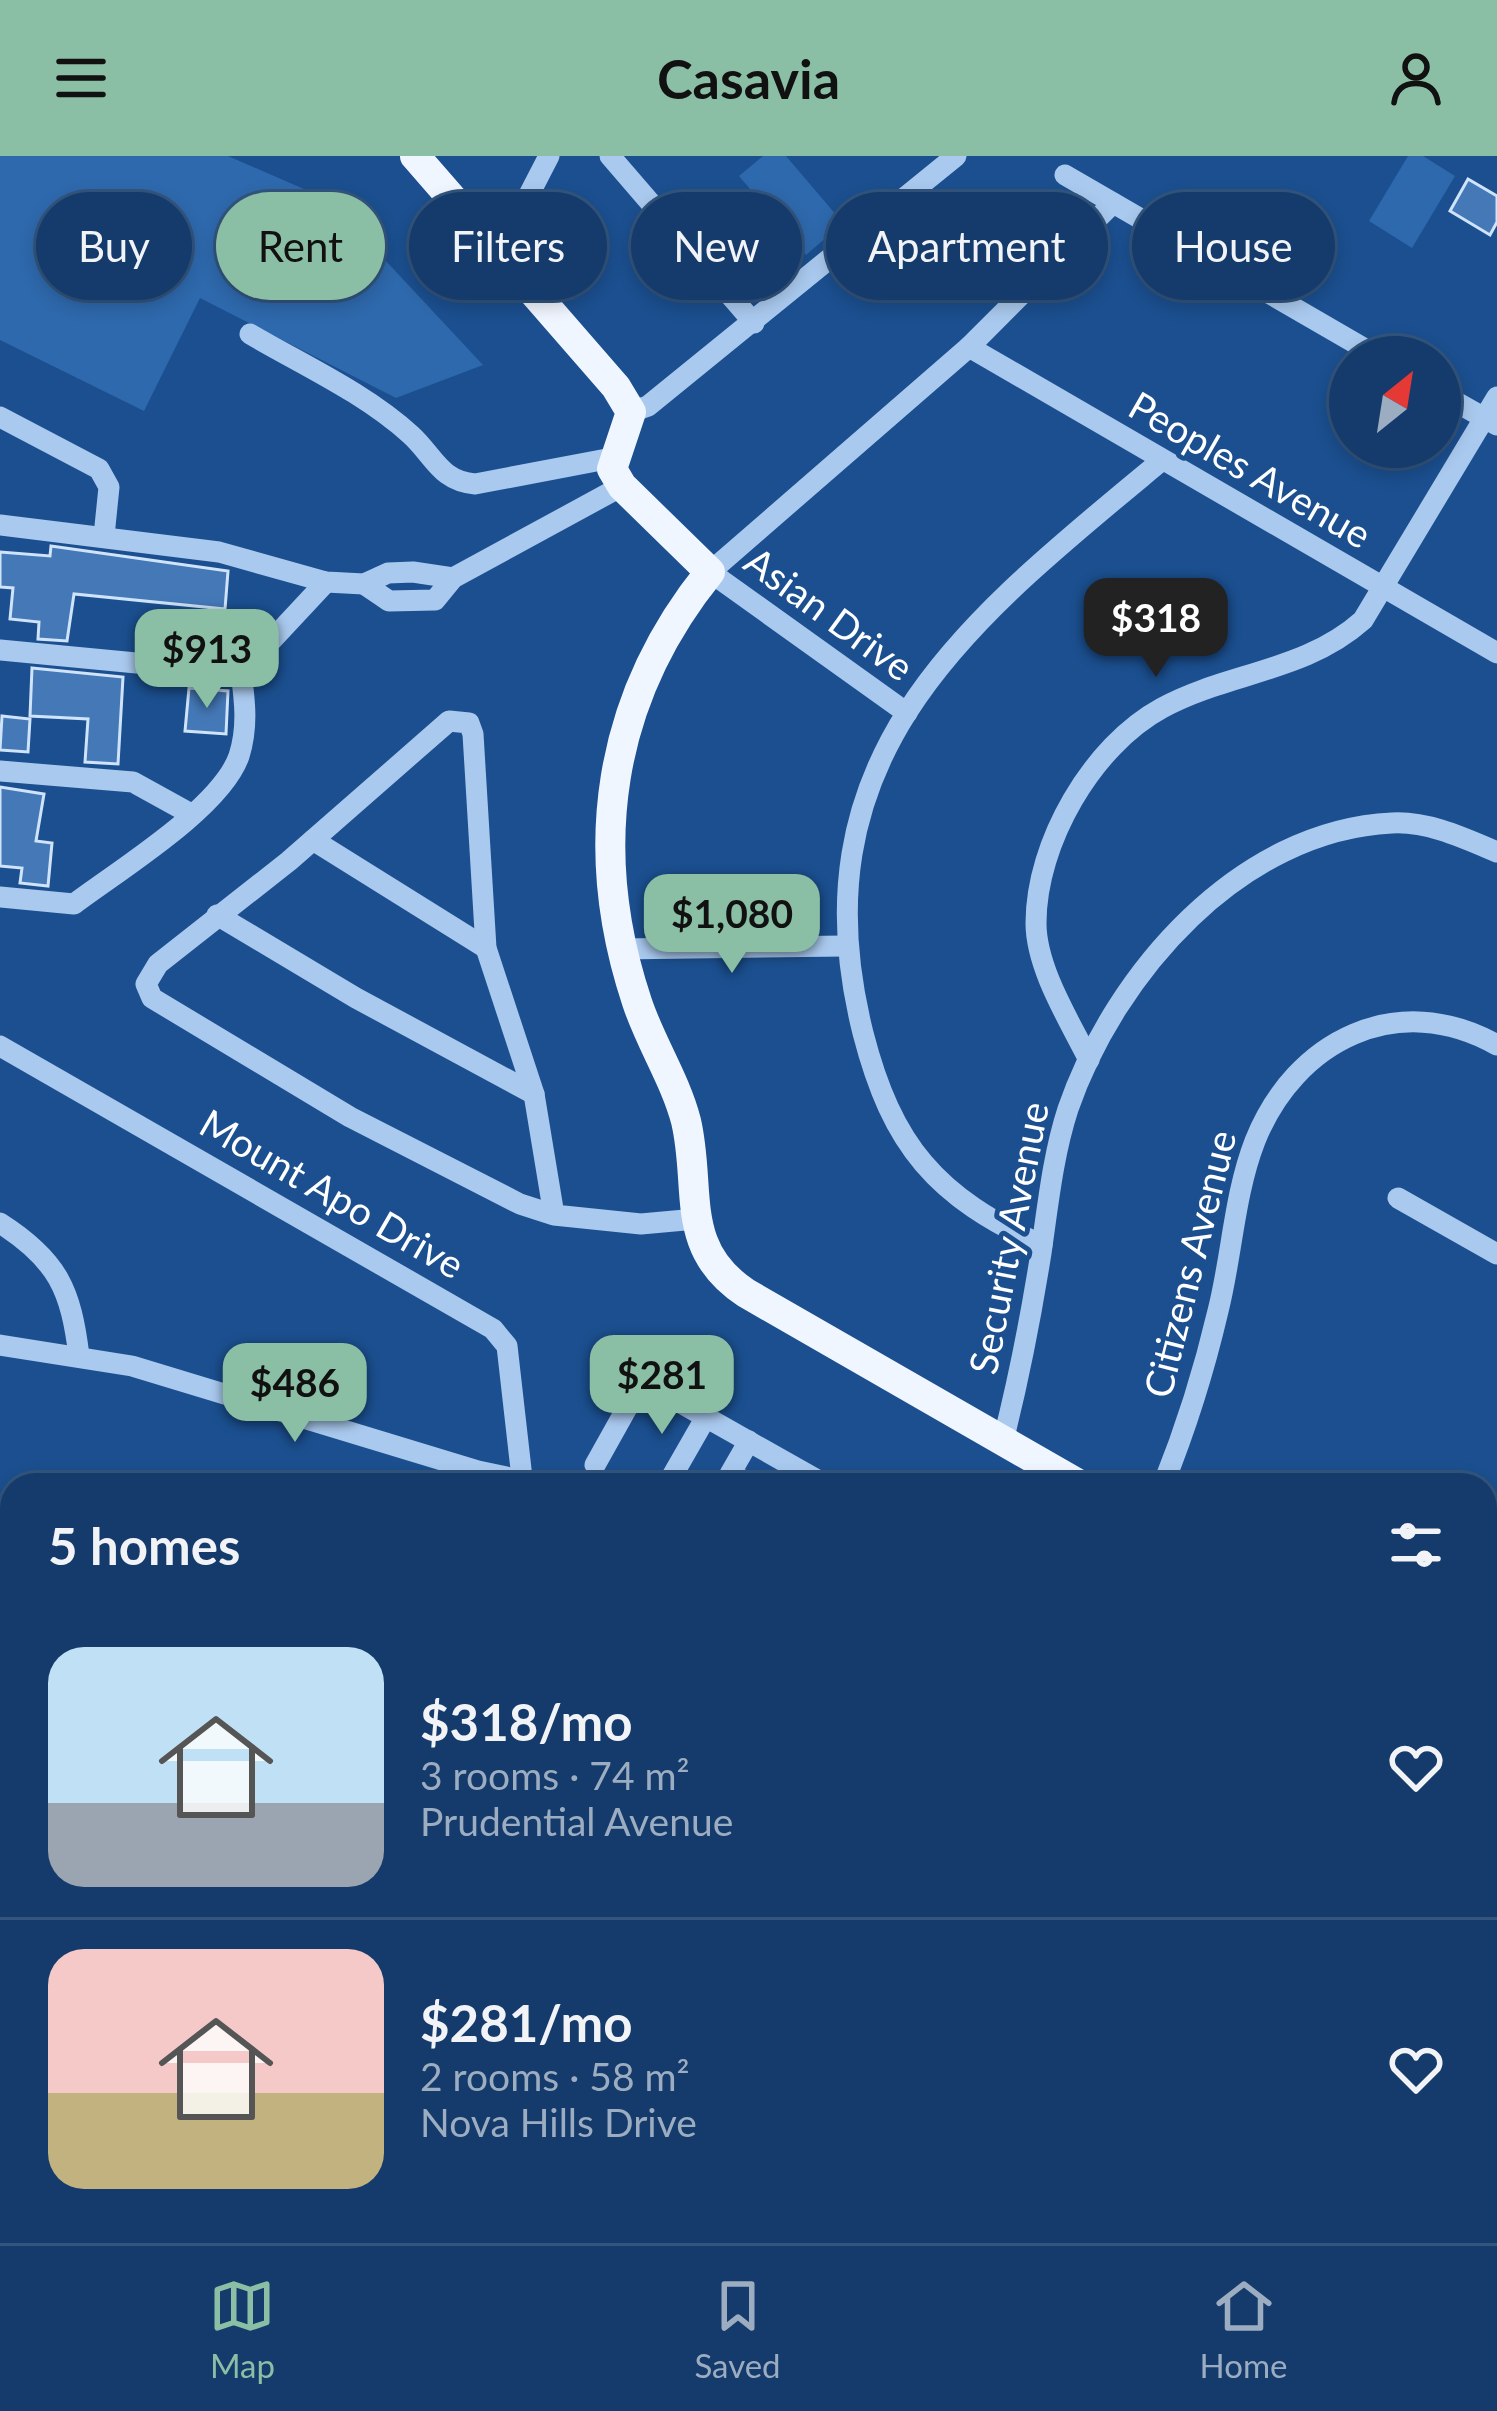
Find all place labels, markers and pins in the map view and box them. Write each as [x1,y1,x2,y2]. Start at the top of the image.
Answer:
pin: $318 [1085,578,1227,680]
pin: $913 [136,609,278,711]
pin: $1,080 [634,874,830,976]
pin: $281 [591,1335,733,1437]
pin: $486 [224,1343,366,1445]

